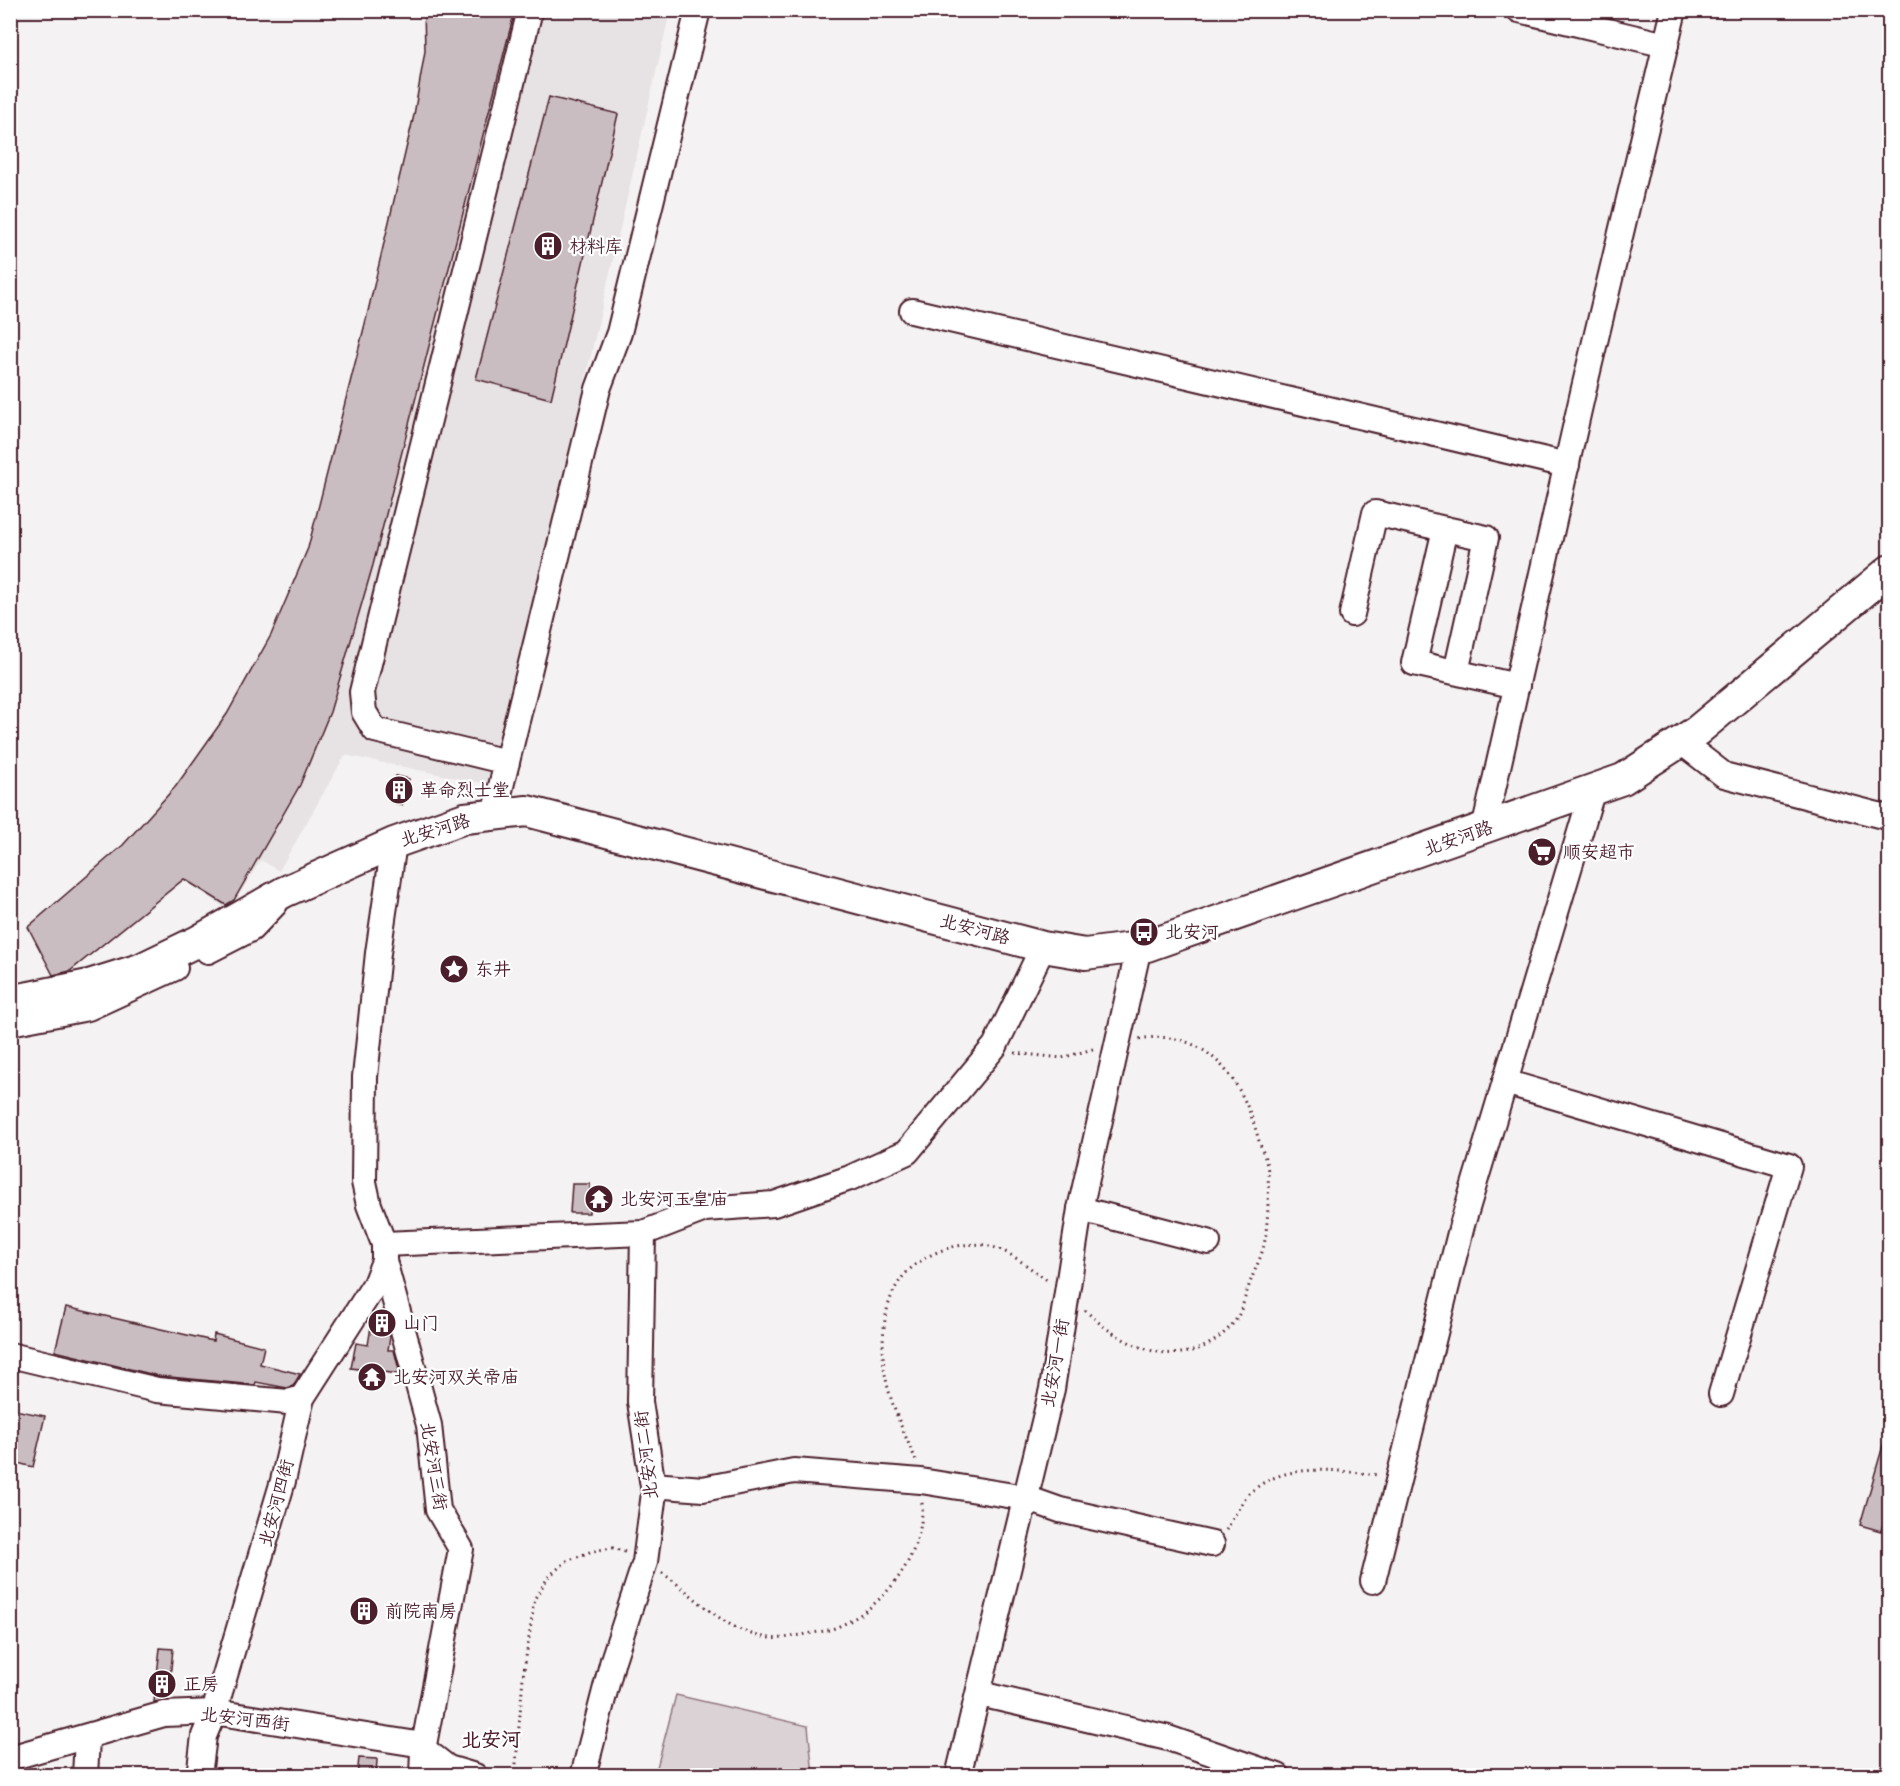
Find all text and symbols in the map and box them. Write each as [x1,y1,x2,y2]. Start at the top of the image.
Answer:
building icon: 材料库 [532,230,564,262]
place label: 材料库 [569,235,623,259]
building icon: 革命烈士堂 [383,774,415,806]
place label: 革命烈士堂 [420,779,510,803]
street label: 北安河路 [397,809,473,853]
street label: 北安河路 [1420,816,1496,862]
supermarket icon: 顺安超市 [1526,836,1558,868]
place label: 顺安超市 [1563,841,1635,865]
street label: 北安河路 [937,909,1013,951]
bus stop icon: 北安河 [1128,916,1160,948]
place label: 北安河 [1165,921,1219,945]
place icon: 东井 [438,953,470,985]
place label: 东井 [475,958,511,982]
temple icon: 北安河玉皇庙 [583,1183,615,1215]
place label: 北安河玉皇庙 [620,1188,728,1212]
building icon: 山门 [366,1307,398,1339]
place label: 山门 [403,1312,439,1336]
street label: 北安河一街 [1036,1317,1076,1410]
temple icon: 北安河双关帝庙 [356,1361,388,1393]
place label: 北安河双关帝庙 [393,1366,519,1390]
street label: 北安河二街 [630,1409,664,1501]
street label: 北安河三街 [414,1420,452,1512]
street label: 北安河四街 [254,1457,300,1550]
building icon: 前院南房 [348,1595,380,1627]
place label: 前院南房 [385,1600,457,1624]
building icon: 正房 [146,1668,178,1700]
place label: 正房 [183,1673,219,1697]
street label: 北安河西街 [199,1703,291,1737]
district label: 北安河 [461,1727,521,1754]

